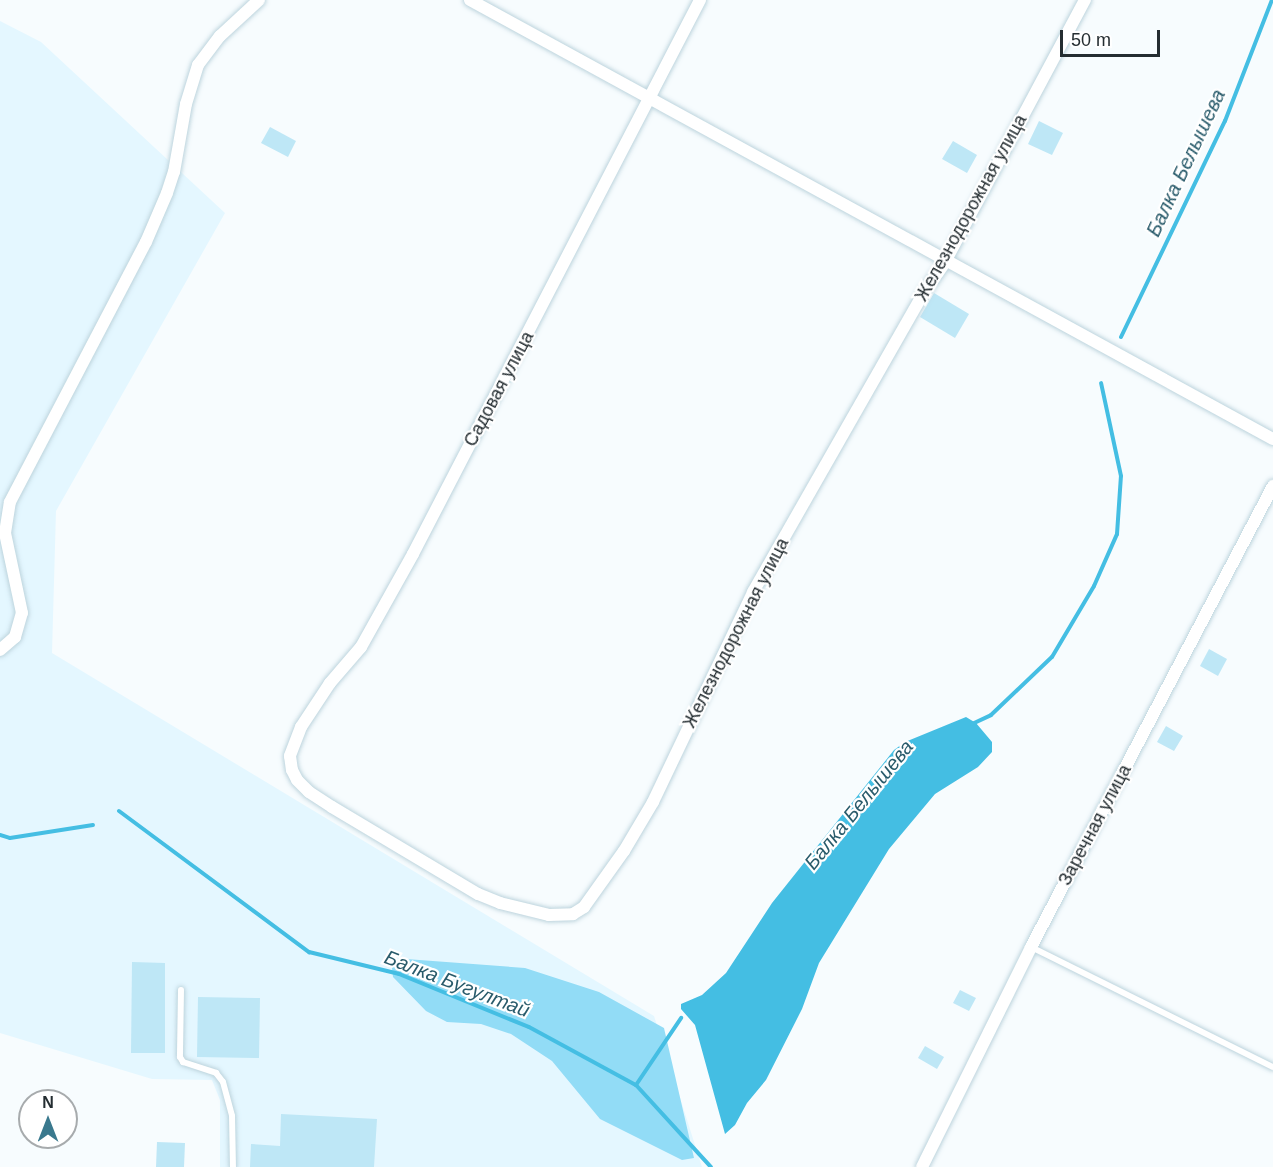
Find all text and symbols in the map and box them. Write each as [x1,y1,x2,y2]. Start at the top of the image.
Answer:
scale bar [1063,18,1164,56]
text: 50 m [1071,30,1111,50]
water label: Балка Белышева [1141,86,1231,240]
street label: Железнодорожная улица [911,111,1031,305]
street label: Садовая улица [460,328,538,450]
street label: Железнодорожная улица [679,534,793,732]
water label: Балка Белышева [799,735,919,875]
street label: Заречная улица [1054,761,1136,889]
water label: Балка Бугултай [381,945,533,1023]
north arrow [18,1089,78,1149]
text: N [42,1094,54,1111]

